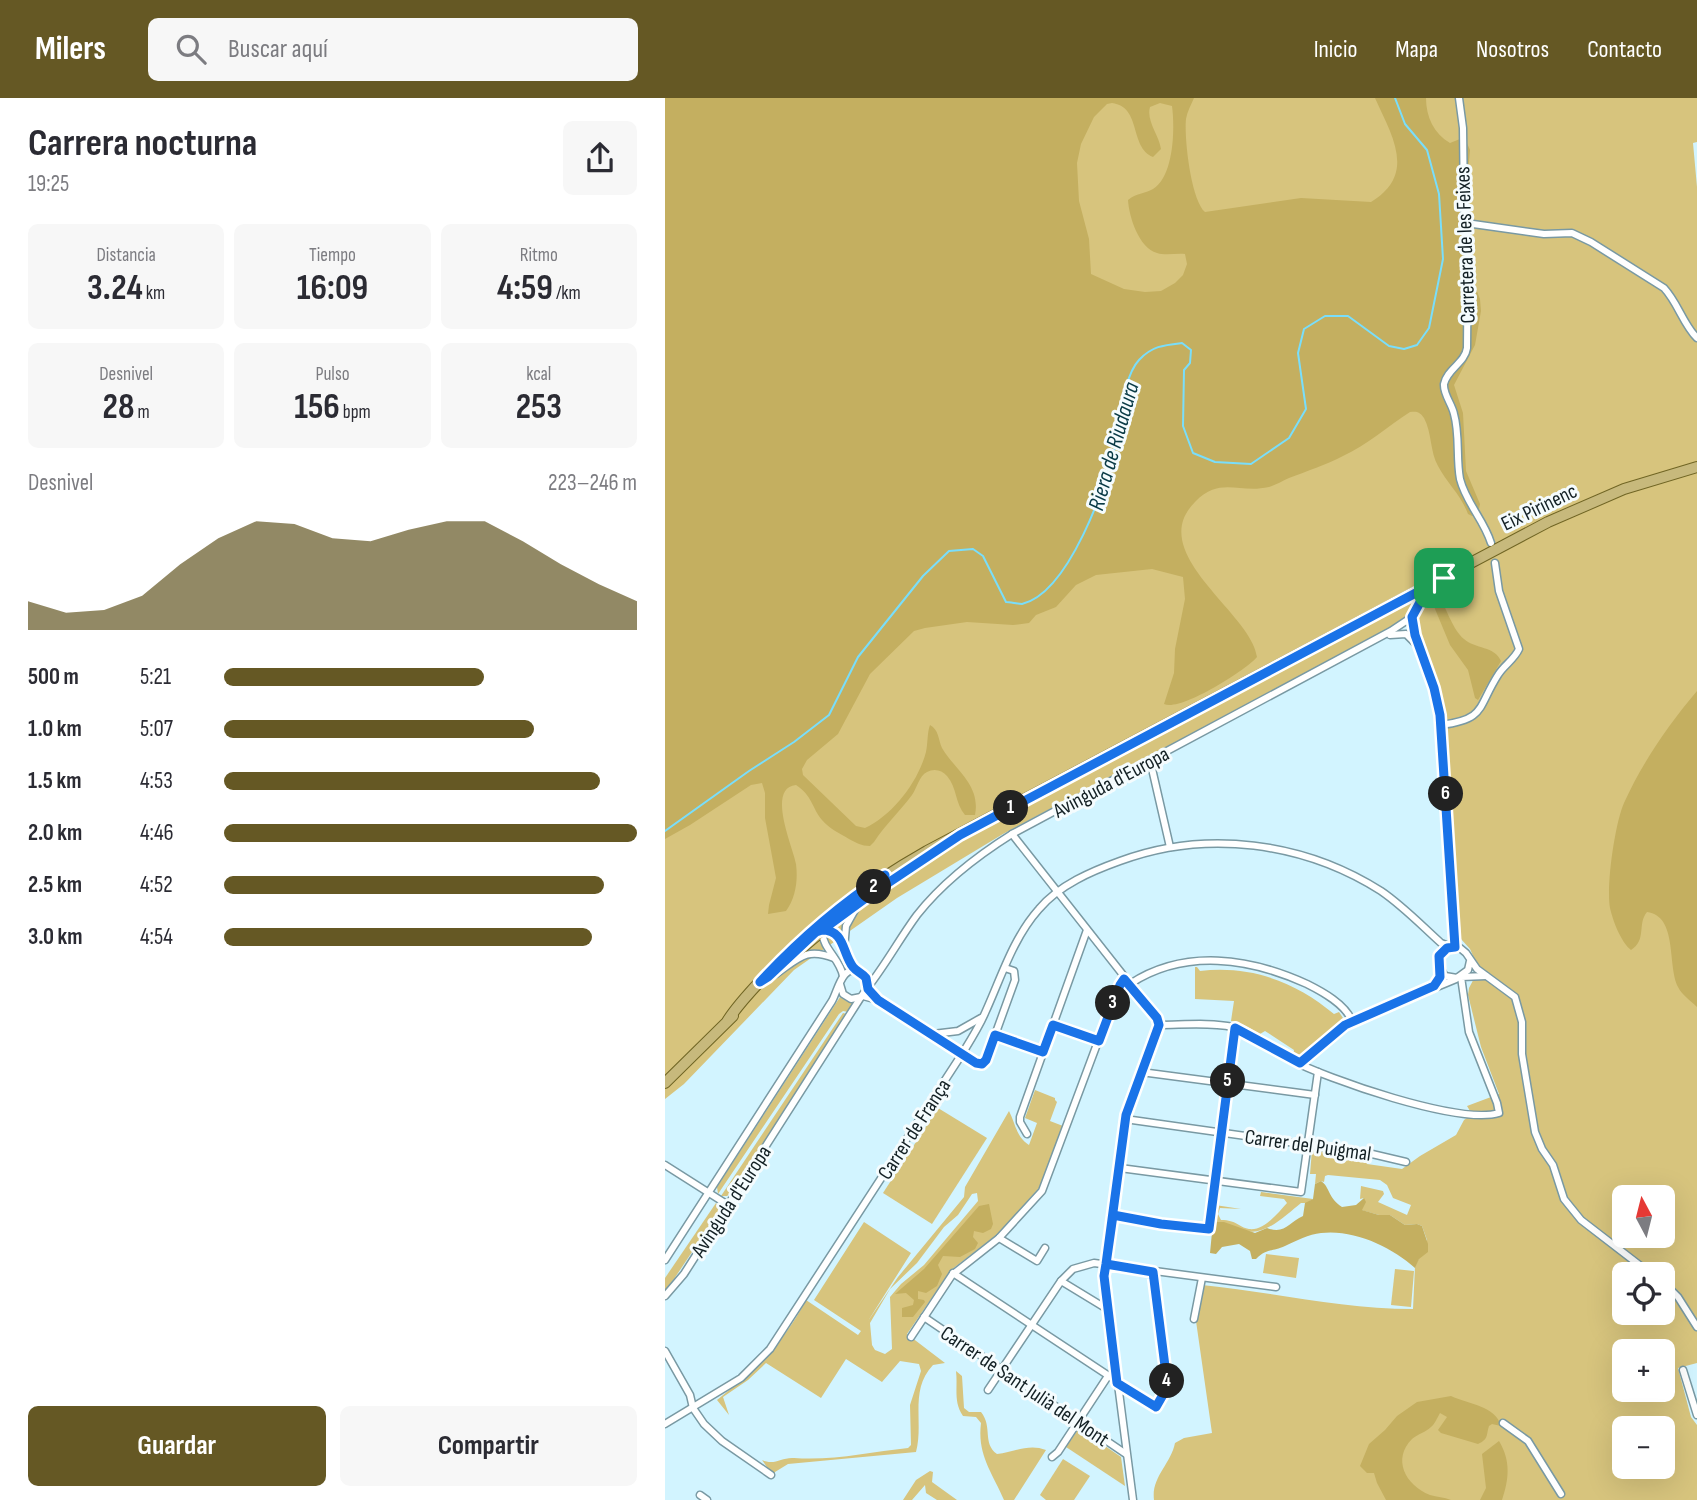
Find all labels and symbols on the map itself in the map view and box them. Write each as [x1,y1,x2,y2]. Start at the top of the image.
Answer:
street label: Carretera de les Feixes [1450,166,1481,324]
water label: Riera de Riudaura [1082,378,1146,514]
street label: Eix Pirinenc [1497,478,1581,537]
pin [1414,548,1474,608]
street label: Avinguda d'Europa [1048,741,1174,824]
pin: 6 [1429,776,1463,812]
pin: 1 [993,790,1029,826]
pin: 2 [857,870,892,904]
pin: 3 [1095,986,1131,1020]
pin: 5 [1211,1063,1245,1098]
street label: Carrer de França [873,1074,956,1184]
street label: Carrer del Puigmal [1243,1124,1373,1167]
street label: Avinguda d'Europa [686,1141,777,1262]
north arrow [1612,1185,1675,1248]
street label: Carrer de Sant Julià del Mont [936,1321,1114,1452]
pin: 4 [1149,1364,1185,1398]

